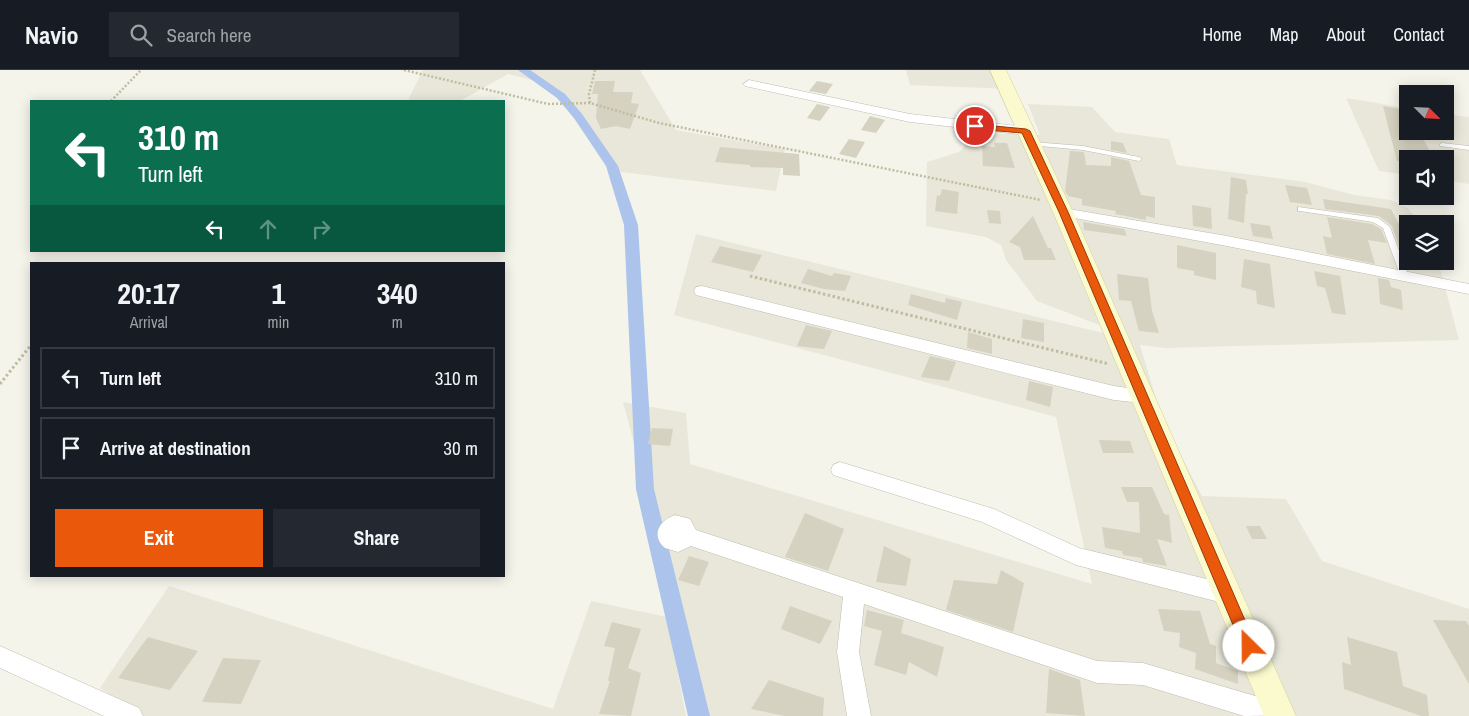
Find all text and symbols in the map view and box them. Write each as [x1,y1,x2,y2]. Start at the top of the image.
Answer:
search box [109,12,459,57]
text: Navio [25,19,79,51]
icon: search [127,21,155,49]
text: Search here [167,22,251,48]
text: Home [1202,22,1242,47]
text: Map [1270,22,1299,47]
text: About [1327,22,1365,47]
text: Contact [1393,22,1444,47]
north arrow [1399,85,1454,140]
map controls [1399,85,1454,270]
pin [954,105,996,147]
icon: arrive [961,112,989,140]
text: 310 m [138,114,219,161]
icon: left [55,120,120,185]
button: sound [1399,150,1454,205]
text: Turn left [138,159,203,189]
icon: left [201,215,229,243]
icon: ahead [254,215,282,243]
icon: right [307,215,335,243]
button: layers [1399,215,1454,270]
text: 20:17 [117,273,180,313]
text: 1 [272,273,285,313]
text: 340 [377,273,418,313]
text: Arrival [130,311,168,333]
text: min [267,311,289,333]
text: m [392,311,403,333]
icon: left [57,364,85,392]
text: Turn left [100,365,161,391]
text: 310 m [435,365,478,391]
icon: arrive [57,434,85,462]
text: Arrive at destination [100,435,251,461]
text: 30 m [443,435,478,461]
button: Exit [55,509,263,567]
button: Share [273,509,480,567]
position arrow [1222,619,1274,671]

